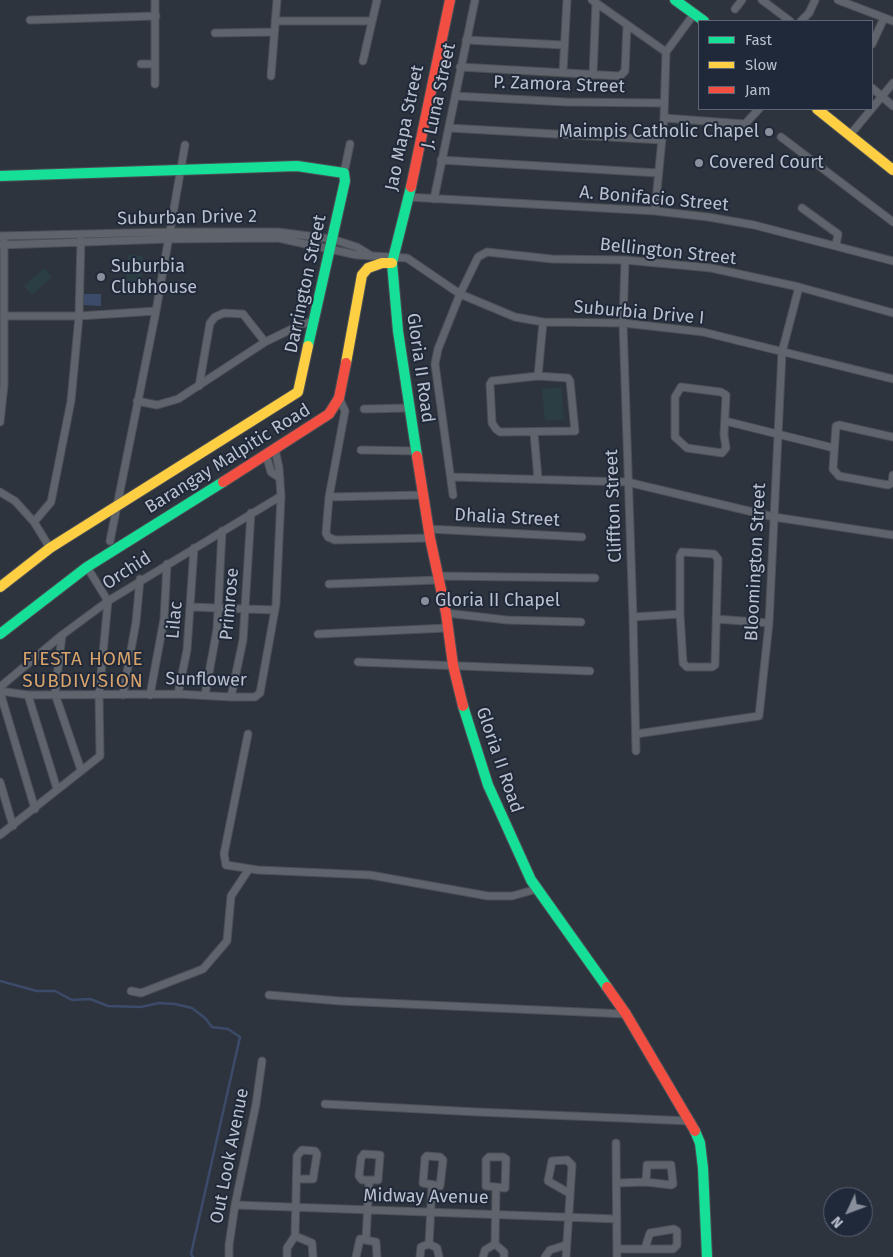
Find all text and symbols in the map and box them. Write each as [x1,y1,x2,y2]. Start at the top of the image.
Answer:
legend [698,20,873,110]
text: Fast [745,31,772,49]
street label: J. Luna Street [417,41,461,151]
text: Slow [745,56,777,74]
street label: Jao Mapa Street [381,63,429,193]
street label: P. Zamora Street [493,72,625,98]
text: Jam [745,81,771,99]
place label: Maimpis Catholic Chapel [559,121,759,143]
marker: Maimpis Catholic Chapel [763,126,775,138]
place label: Covered Court [709,152,824,174]
marker: Covered Court [693,157,705,169]
street label: A. Bonifacio Street [578,182,730,216]
street label: Suburban Drive 2 [117,206,257,230]
street label: Darrington Street [281,213,331,355]
street label: Bellington Street [599,234,737,270]
place label: Suburbia Clubhouse [111,256,197,298]
marker: Suburbia Clubhouse [95,271,107,283]
street label: Suburbia Drive I [573,297,705,329]
street label: Gloria II Road [402,312,438,424]
street label: Barangay Malpitic Road [141,399,315,519]
street label: Cliffton Street [601,449,627,563]
street label: Bloomington Street [741,482,771,642]
street label: Dhalia Street [454,504,560,532]
street label: Orchid [99,547,155,595]
street label: Primrose [216,567,244,641]
place label: Gloria II Chapel [435,590,560,612]
marker: Gloria II Chapel [419,595,431,607]
street label: Lilac [163,600,187,640]
district label: FIESTA HOME SUBDIVISION [21,649,145,693]
street label: Sunflower [165,668,247,692]
street label: Gloria II Road [471,704,527,816]
street label: Out Look Avenue [206,1086,254,1226]
street label: Midway Avenue [363,1185,489,1209]
north arrow [823,1187,873,1237]
text: N [828,1213,847,1231]

